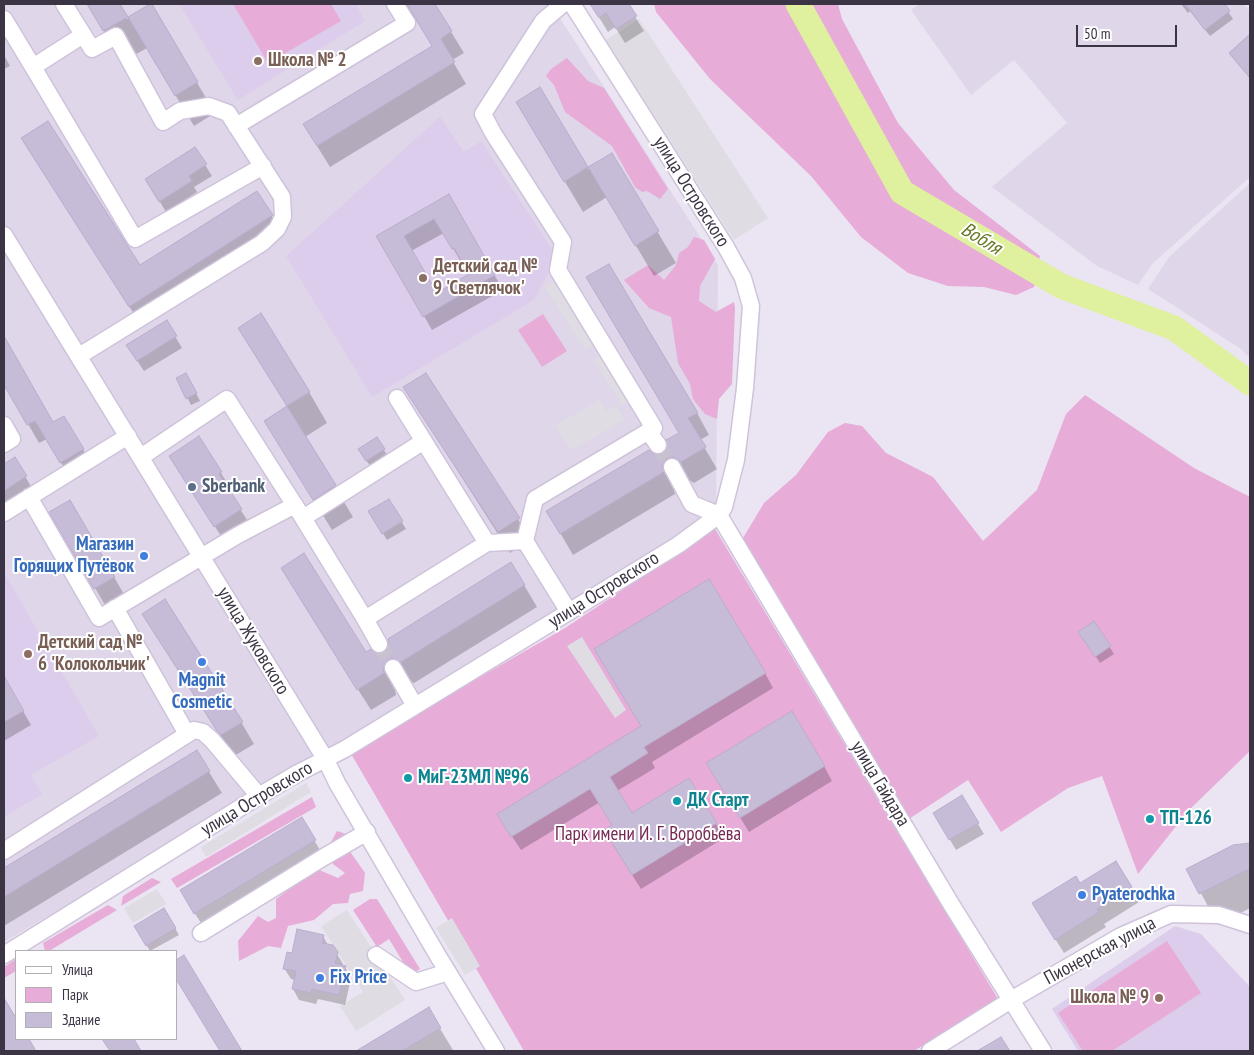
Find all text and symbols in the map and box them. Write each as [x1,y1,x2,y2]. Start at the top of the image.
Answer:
scale bar [1079,15,1180,47]
text: 50 m [1084,24,1110,43]
place label: Школа № 2 [268,50,347,72]
marker: Школа № 2 [252,55,264,67]
street label: улица Островского [648,133,734,251]
water label: Вобля [957,218,1005,260]
place label: Детский сад № 9 'Светлячок' [433,256,537,300]
marker: Детский сад № 9 'Светлячок' [417,272,429,284]
place label: Sberbank [202,476,265,498]
marker: Sberbank [186,481,198,493]
place label: Магазин Горящих Путёвок [14,534,134,578]
street label: улица Островского [545,547,663,633]
marker: Магазин Горящих Путёвок [138,550,150,562]
street label: улица Жуковского [212,583,294,699]
place label: Детский сад № 6 'Колокольчик' [38,632,150,676]
marker: Детский сад № 6 'Колокольчик' [22,648,34,660]
marker: Magnit Cosmetic [196,656,208,668]
place label: Magnit Cosmetic [172,670,232,714]
street label: улица Гайдара [846,737,914,831]
street label: улица Островского [197,757,317,841]
place label: МиГ-23МЛ №96 [418,767,529,789]
marker: МиГ-23МЛ №96 [402,772,414,784]
place label: ДК Старт [687,790,749,812]
marker: ДК Старт [671,795,683,807]
place label: ТП-126 [1160,808,1212,830]
marker: ТП-126 [1144,813,1156,825]
park label: Парк имени И. Г. Воробьёва [555,824,741,846]
place label: Pyaterochka [1092,884,1175,906]
marker: Pyaterochka [1076,889,1088,901]
street label: Пионерская улица [1040,912,1160,990]
legend [15,950,178,1040]
text: Улица [62,960,93,979]
place label: Fix Price [330,967,387,989]
marker: Fix Price [314,972,326,984]
text: Парк [62,985,88,1004]
place label: Школа № 9 [1070,987,1149,1009]
marker: Школа № 9 [1153,992,1165,1004]
text: Здание [62,1010,100,1029]

